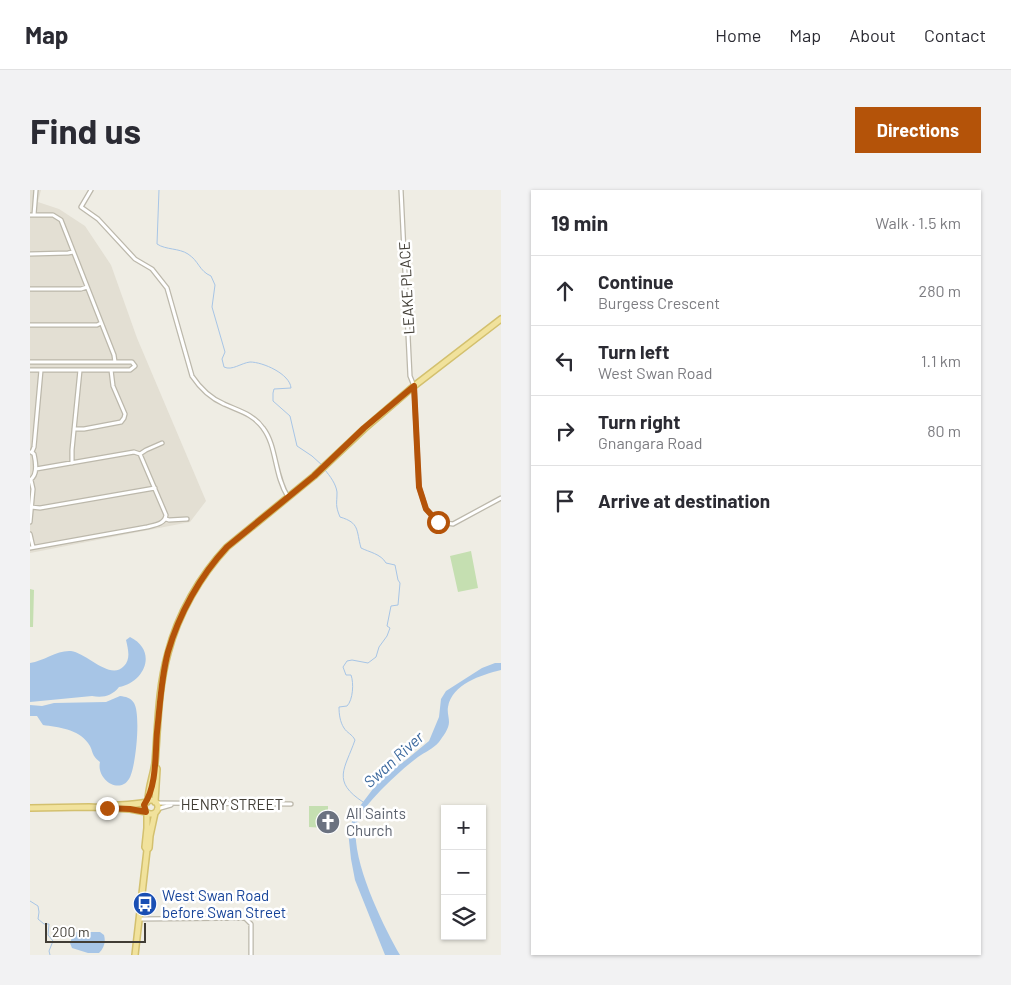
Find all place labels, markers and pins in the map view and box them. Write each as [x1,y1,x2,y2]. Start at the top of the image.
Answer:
place label: All Saints Church [346,804,406,839]
church icon: All Saints Church [315,809,341,835]
place label: West Swan Road before Swan Street [162,886,286,921]
bus stop icon: West Swan Road before Swan Street [132,891,158,917]

